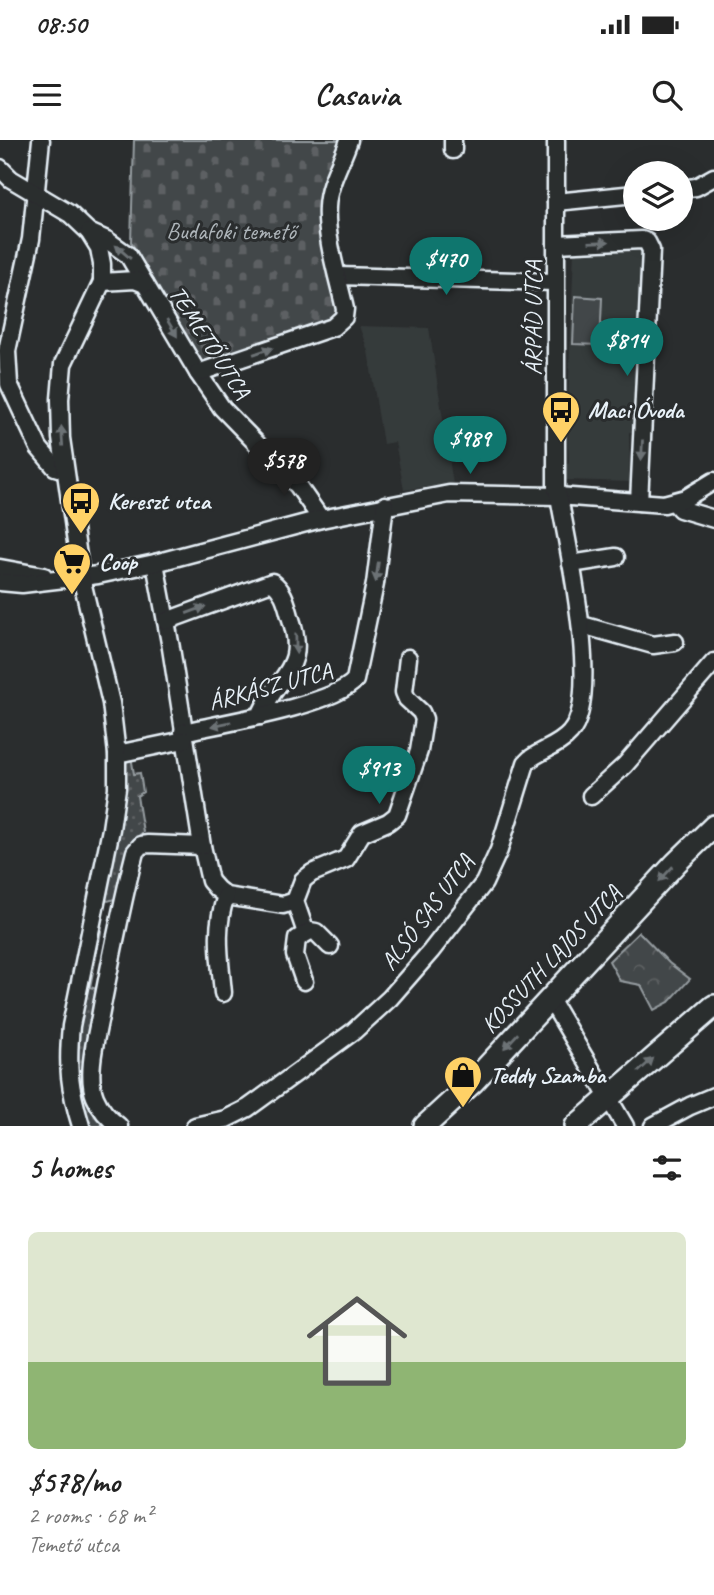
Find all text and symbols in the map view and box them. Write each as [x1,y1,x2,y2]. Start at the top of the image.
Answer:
text: 08:50 [35,8,87,41]
text: Casavia [315,74,400,115]
icon: menu [28,76,66,114]
icon: search [648,76,686,114]
map controls [623,161,693,231]
button: layers [623,161,693,231]
park label: Budafoki temető [166,216,299,246]
one-way arrow [588,236,610,247]
pin: $470 [405,237,487,297]
one-way arrow [114,245,131,260]
text: $470 [425,245,467,274]
street label: ÁRPÁD UTCA [518,260,548,375]
street label: TEMETŐ UTCA [162,280,258,405]
pin: $814 [586,318,668,378]
one-way arrow [165,319,178,338]
text: $814 [606,326,648,355]
one-way arrow [252,345,273,356]
bus stop icon: Maci Óvoda [540,389,582,444]
place label: Maci Óvoda [588,395,686,425]
pin: $989 [429,416,511,476]
text: $989 [450,424,490,453]
one-way arrow [56,425,67,447]
pin: $578 [243,438,325,498]
one-way arrow [636,440,647,462]
text: $578 [264,446,304,475]
bus stop icon: Kereszt utca [60,480,102,535]
place label: Kereszt utca [108,486,213,516]
supermarket icon: Coop [51,541,93,596]
place label: Coop [99,547,139,577]
one-way arrow [371,561,382,583]
one-way arrow [185,604,206,615]
one-way arrow [290,633,302,655]
street label: ÁRKÁSZ UTCA [205,655,336,717]
one-way arrow [210,718,232,729]
pin: $913 [338,746,420,806]
text: $913 [358,754,400,783]
street label: ALSÓ SAS UTCA [374,847,481,976]
one-way arrow [658,865,674,883]
street label: KOSSUTH LAJOS UTCA [475,878,628,1039]
one-way arrow [504,1032,520,1049]
shop icon: Teddy Szamba [442,1054,484,1109]
one-way arrow [638,1058,655,1073]
place label: Teddy Szamba [490,1060,608,1090]
text: 5 homes [28,1149,112,1187]
icon: filters [648,1149,686,1187]
icon: home [294,1278,420,1404]
text: $578/mo [28,1463,120,1501]
text: 2 rooms · 68 m² [28,1501,152,1530]
text: Temető utca [28,1530,119,1559]

